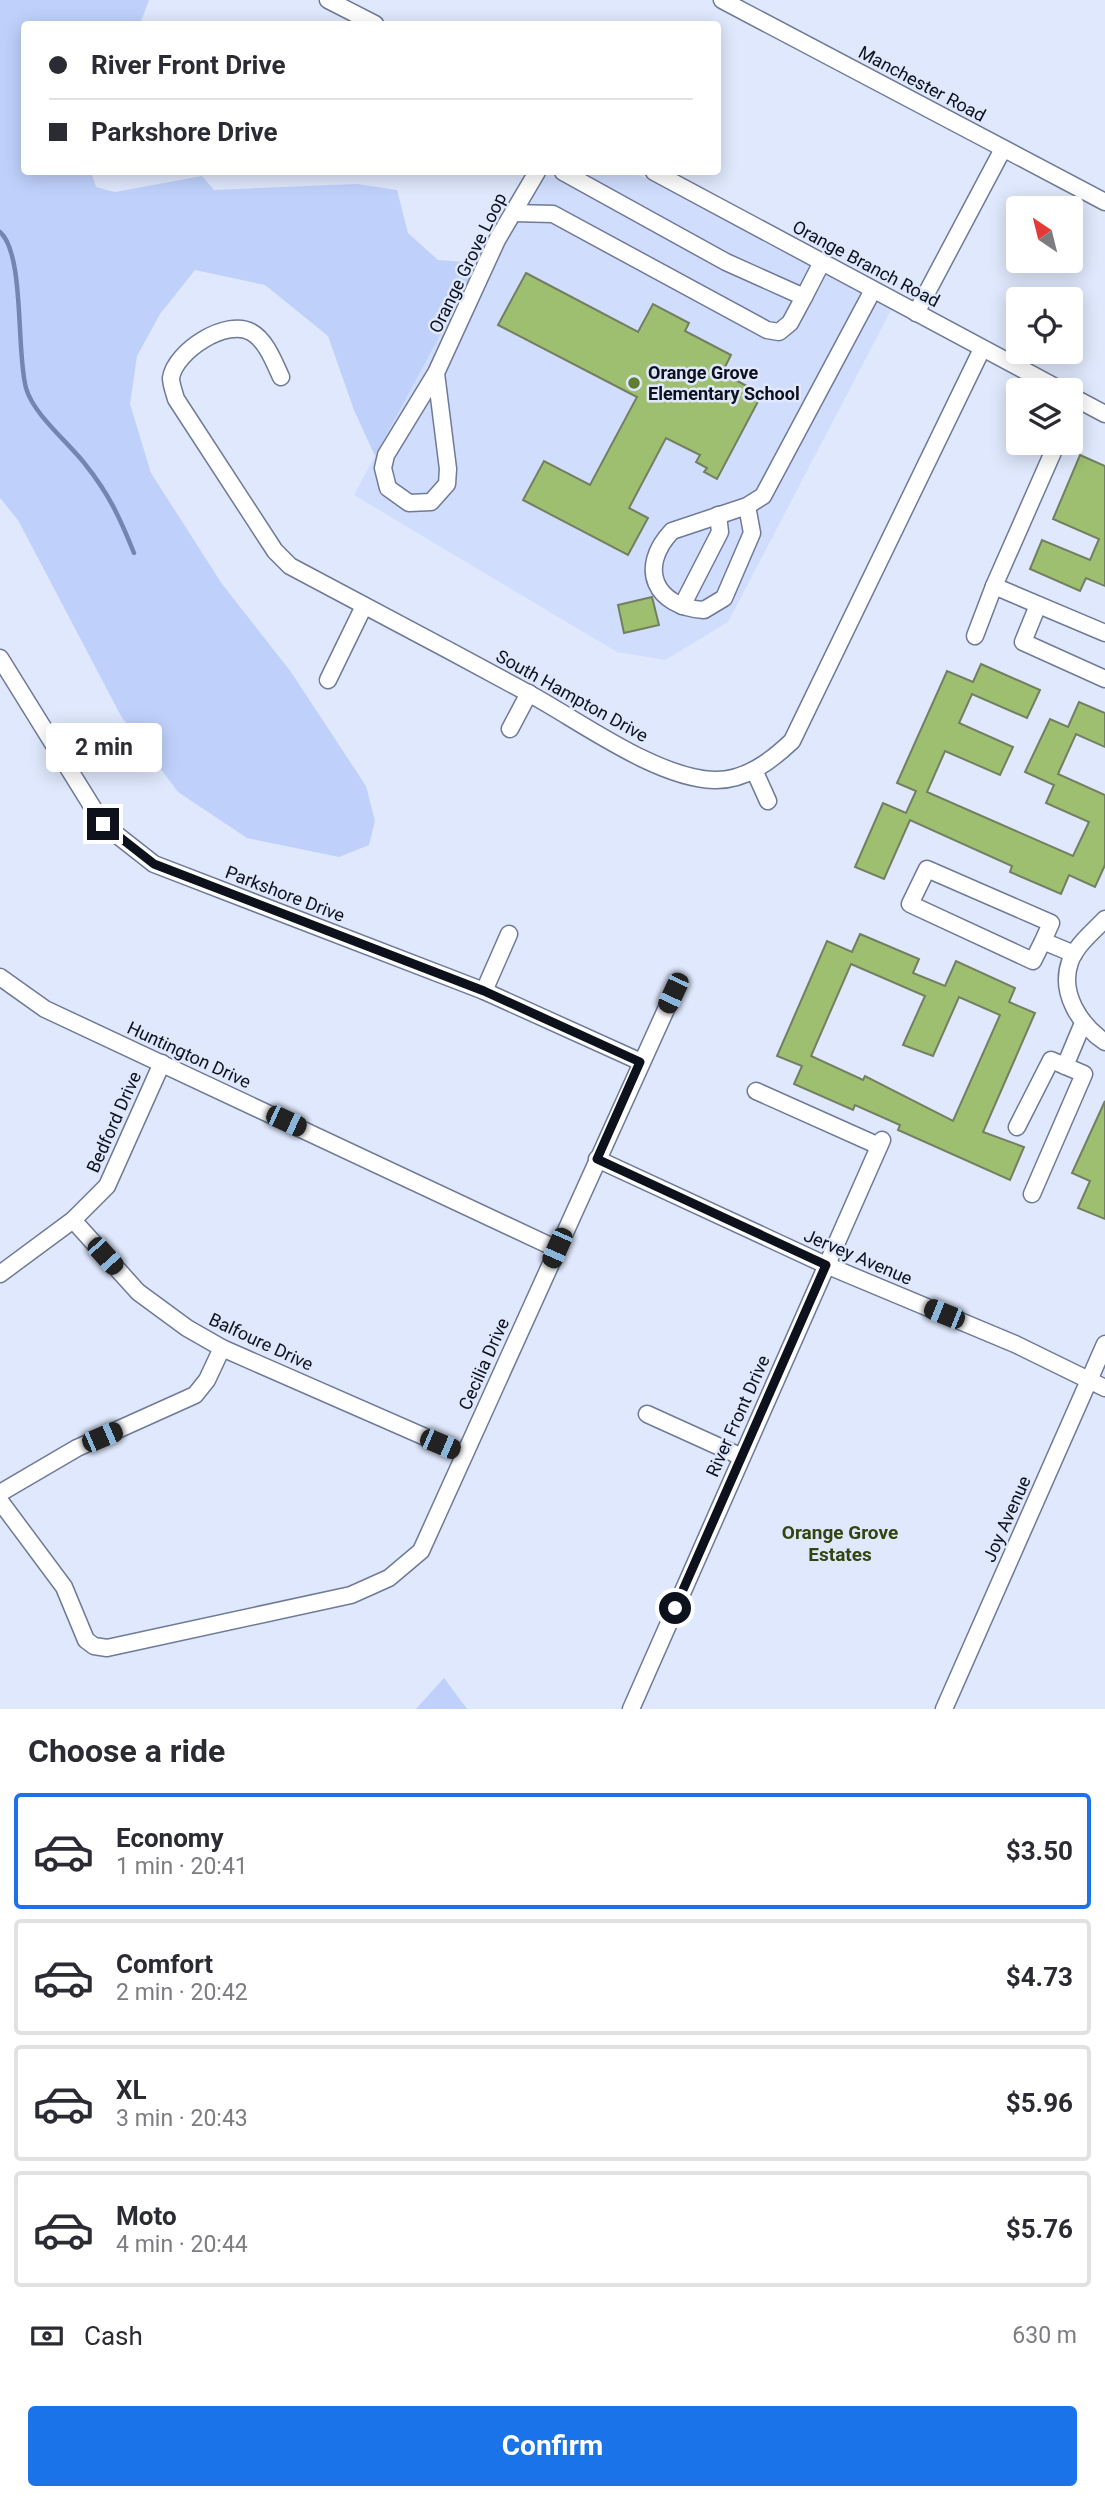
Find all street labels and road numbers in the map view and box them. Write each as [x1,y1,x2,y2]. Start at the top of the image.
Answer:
street label: Manchester Road [855,41,989,126]
street label: Orange Grove Loop [425,189,511,336]
street label: Orange Branch Road [789,216,943,311]
street label: South Hampton Drive [493,645,652,746]
street label: Parkshore Drive [223,861,348,926]
street label: Huntington Drive [124,1017,254,1092]
street label: Bedford Drive [82,1068,145,1176]
street label: Jervey Avenue [801,1224,916,1289]
street label: Balfoure Drive [206,1308,317,1375]
street label: Cecilia Drive [454,1315,513,1413]
street label: River Front Drive [701,1352,774,1480]
street label: Joy Avenue [978,1473,1035,1565]

